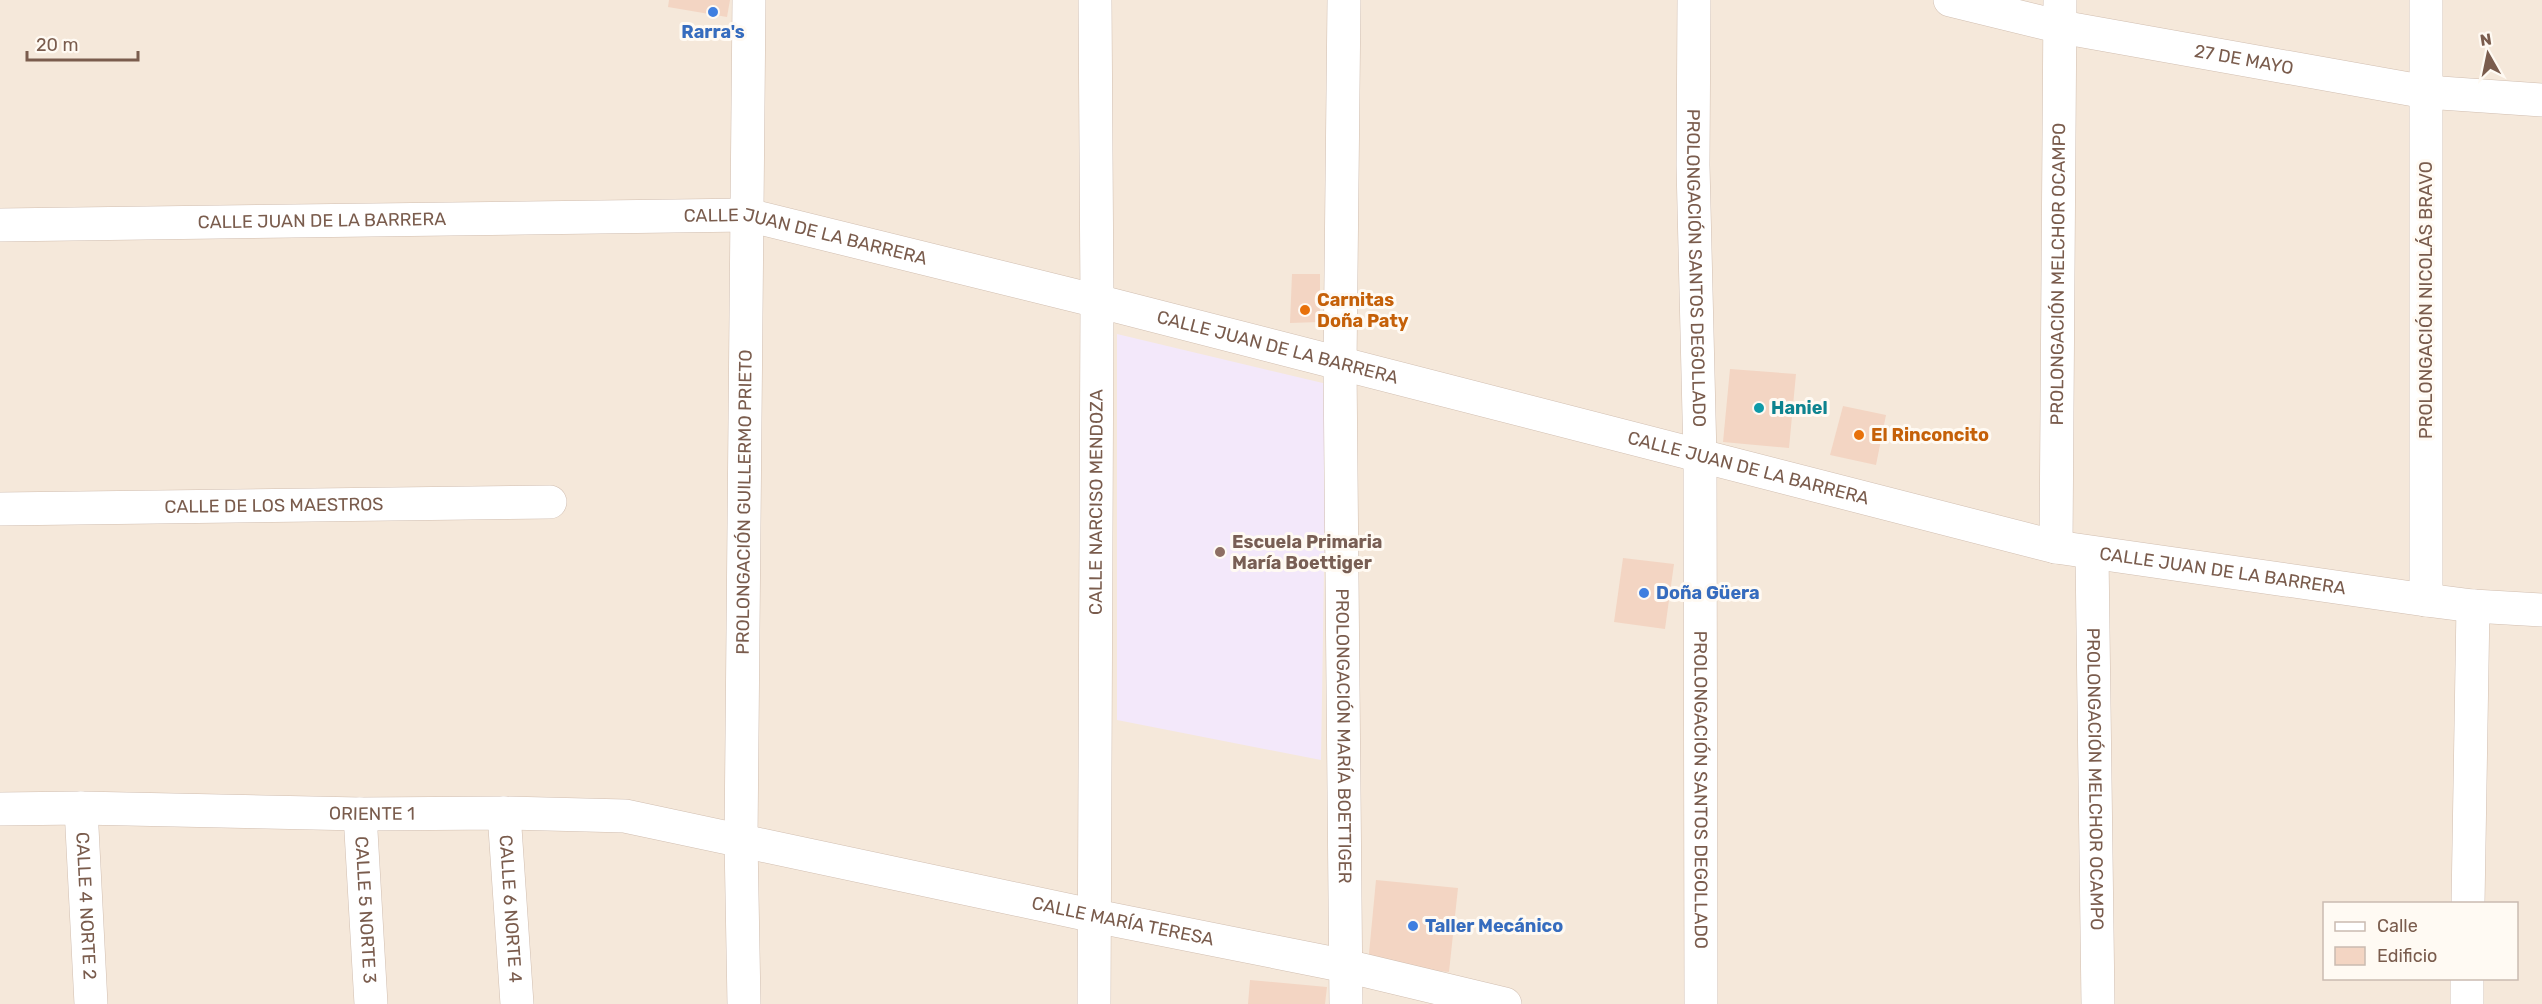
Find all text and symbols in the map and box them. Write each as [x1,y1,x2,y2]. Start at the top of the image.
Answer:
marker: Rarra's [706,5,720,19]
place label: Rarra's [681,21,745,43]
scale bar [27,24,138,62]
north arrow [2458,24,2518,84]
text: N [2479,29,2493,50]
text: 20 m [36,34,78,56]
street label: 27 DE MAYO [2193,40,2295,79]
street label: PROLONGACIÓN SANTOS DEGOLLADO [1682,109,1710,427]
street label: PROLONGACIÓN MELCHOR OCAMPO [2046,123,2070,425]
street label: PROLONGACIÓN NICOLÁS BRAVO [2415,161,2437,439]
street label: CALLE JUAN DE LA BARRERA [683,203,930,270]
street label: CALLE JUAN DE LA BARRERA [198,208,446,233]
place label: Carnitas Doña Paty [1317,289,1409,332]
marker: Carnitas Doña Paty [1298,303,1312,317]
street label: CALLE JUAN DE LA BARRERA [1155,306,1401,389]
street label: PROLONGACIÓN GUILLERMO PRIETO [732,349,757,655]
street label: CALLE NARCISO MENDOZA [1085,389,1108,615]
place label: Haniel [1771,397,1828,419]
marker: Haniel [1752,401,1766,415]
place label: El Rinconcito [1871,424,1989,446]
street label: CALLE JUAN DE LA BARRERA [1625,427,1872,510]
marker: El Rinconcito [1852,428,1866,442]
street label: CALLE DE LOS MAESTROS [164,493,384,518]
place label: Escuela Primaria María Boettiger [1232,531,1382,574]
street label: CALLE JUAN DE LA BARRERA [2098,542,2347,599]
marker: Escuela Primaria María Boettiger [1213,545,1227,559]
place label: Doña Güera [1656,582,1760,604]
marker: Doña Güera [1637,586,1651,600]
street label: PROLONGACIÓN MARÍA BOETTIGER [1331,588,1356,884]
street label: PROLONGACIÓN MELCHOR OCAMPO [2082,628,2108,930]
street label: PROLONGACIÓN SANTOS DEGOLLADO [1689,631,1712,949]
street label: ORIENTE 1 [329,802,415,825]
street label: CALLE 4 NORTE 2 [71,831,101,980]
street label: CALLE 6 NORTE 4 [495,834,527,983]
street label: CALLE 5 NORTE 3 [350,836,381,984]
street label: CALLE MARÍA TERESA [1030,892,1216,950]
legend [2323,902,2518,980]
place label: Taller Mecánico [1425,915,1563,937]
text: Calle [2377,915,2418,937]
marker: Taller Mecánico [1406,919,1420,933]
text: Edificio [2377,945,2437,967]

